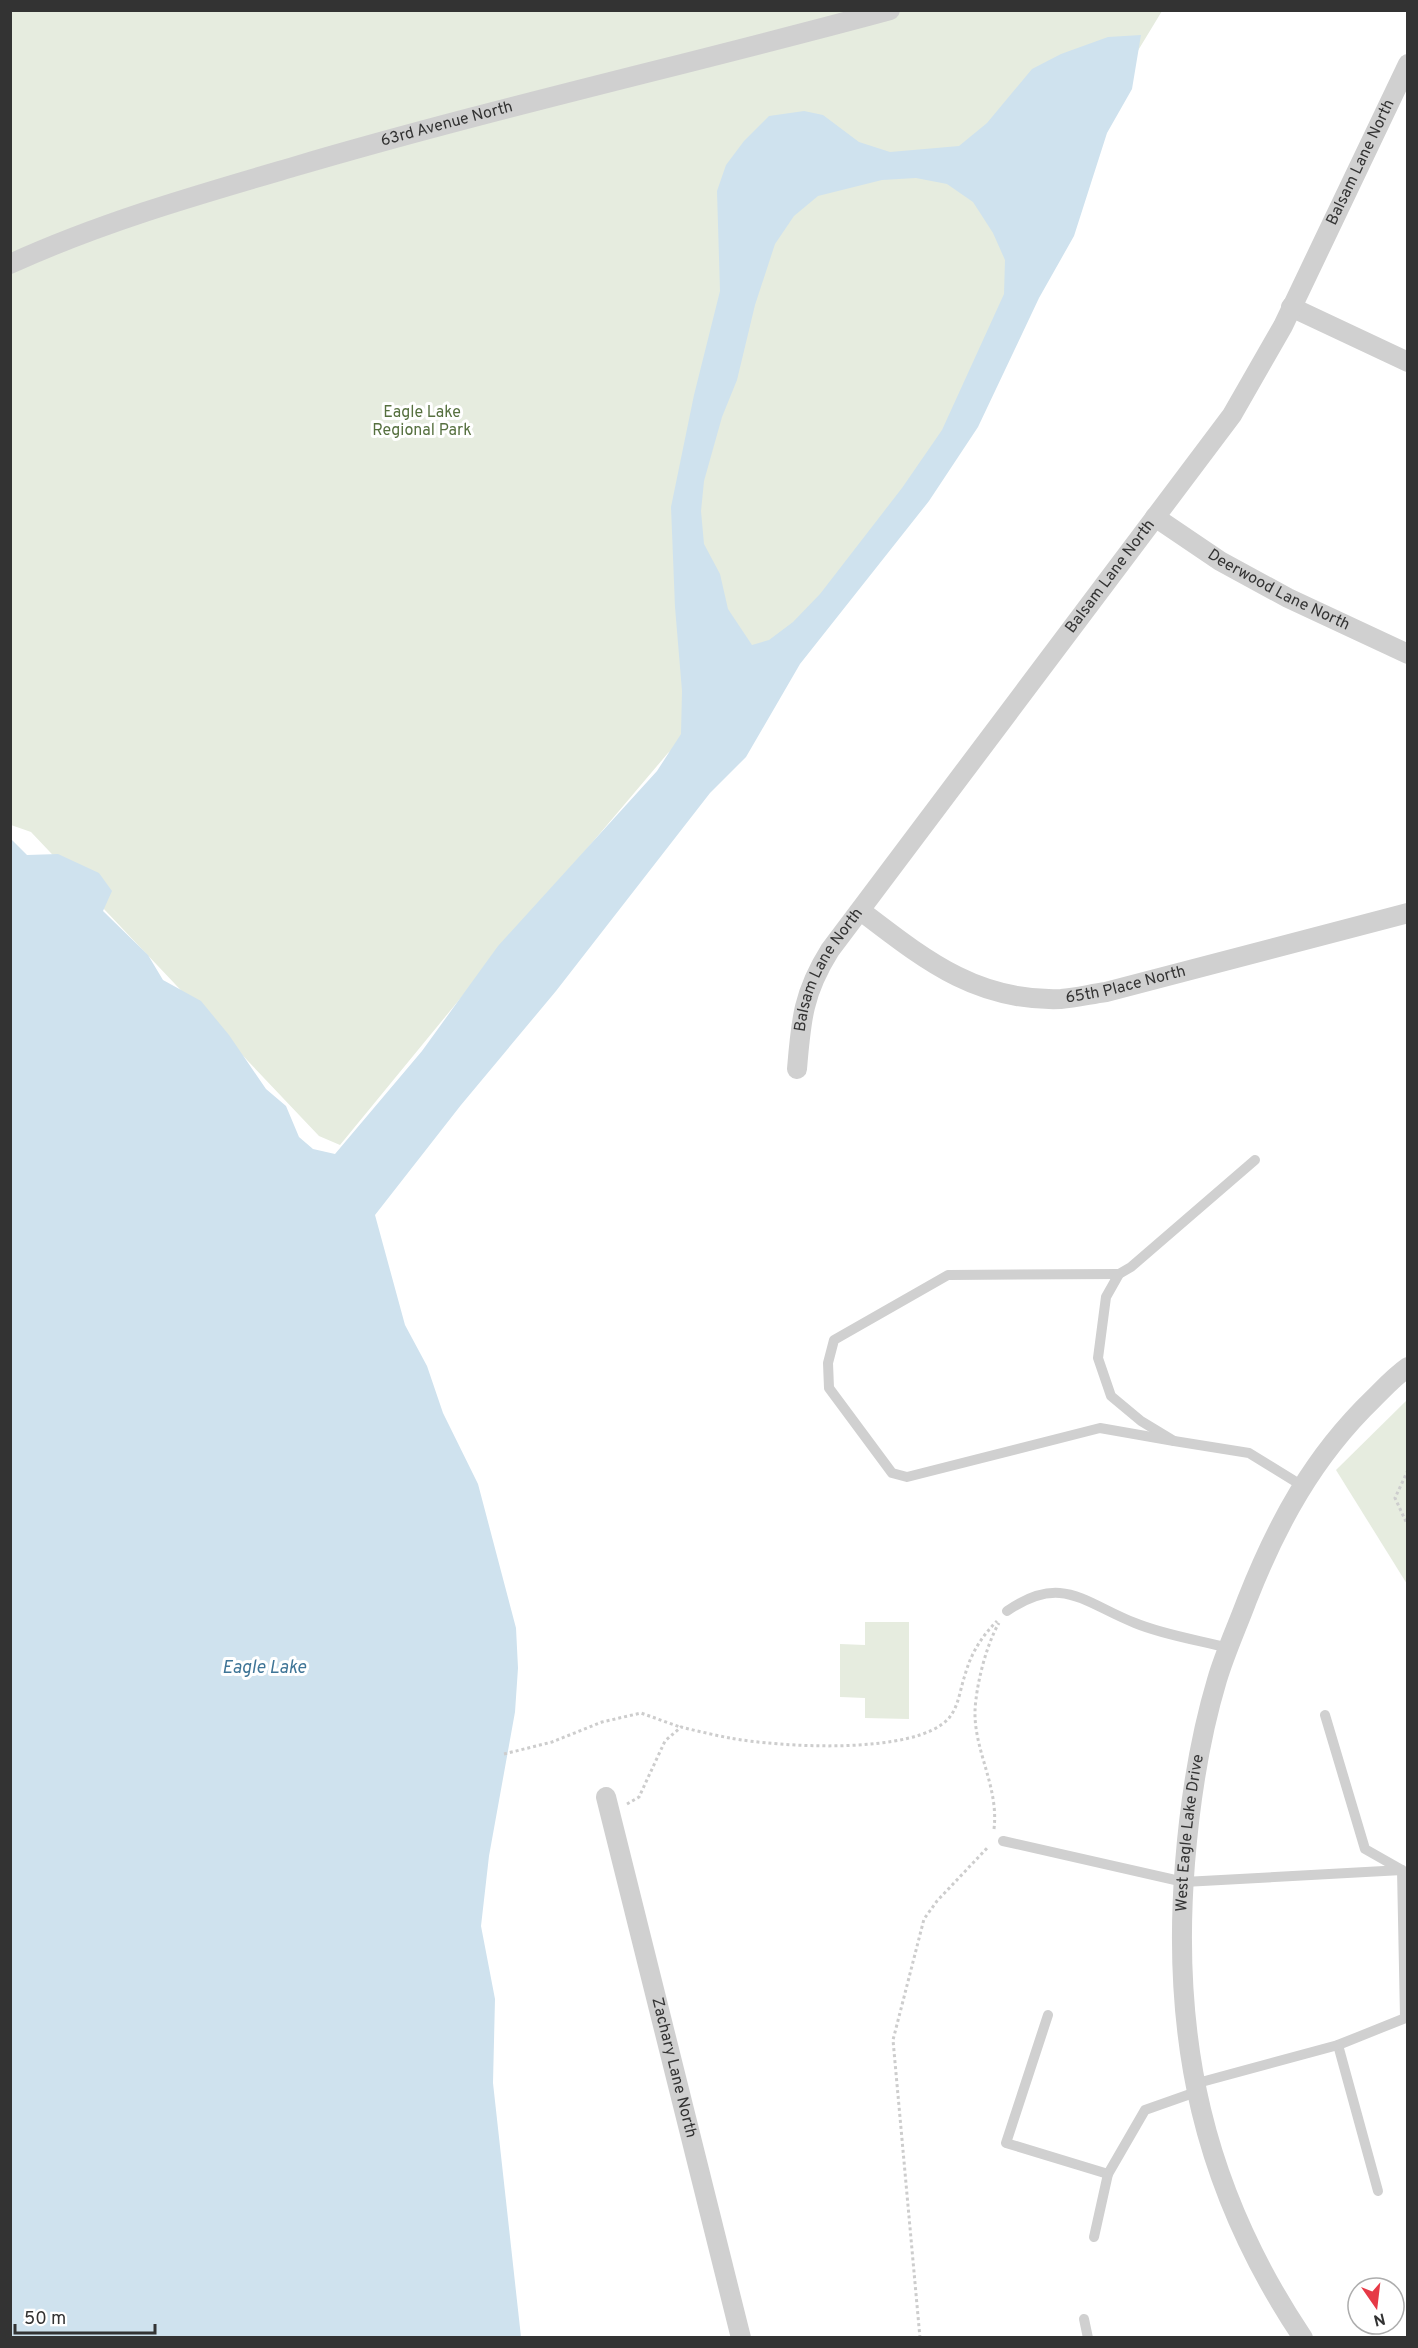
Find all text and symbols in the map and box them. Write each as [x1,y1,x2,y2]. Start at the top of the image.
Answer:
street label: Balsam Lane North [1322,96,1400,229]
street label: 63rd Avenue North [378,97,515,152]
park label: Eagle Lake Regional Park [372,403,472,441]
street label: Balsam Lane North [1061,516,1160,638]
street label: Deerwood Lane North [1203,545,1353,635]
street label: Balsam Lane North [791,904,868,1033]
street label: 65th Place North [1064,962,1188,1009]
water label: Eagle Lake [222,1657,307,1680]
street label: West Eagle Lake Drive [1172,1753,1209,1912]
street label: Zachary Lane North [646,1995,701,2140]
north arrow [1346,2276,1406,2336]
scale bar [15,2297,154,2335]
text: 50 m [24,2308,66,2331]
text: N [1371,2308,1387,2330]

